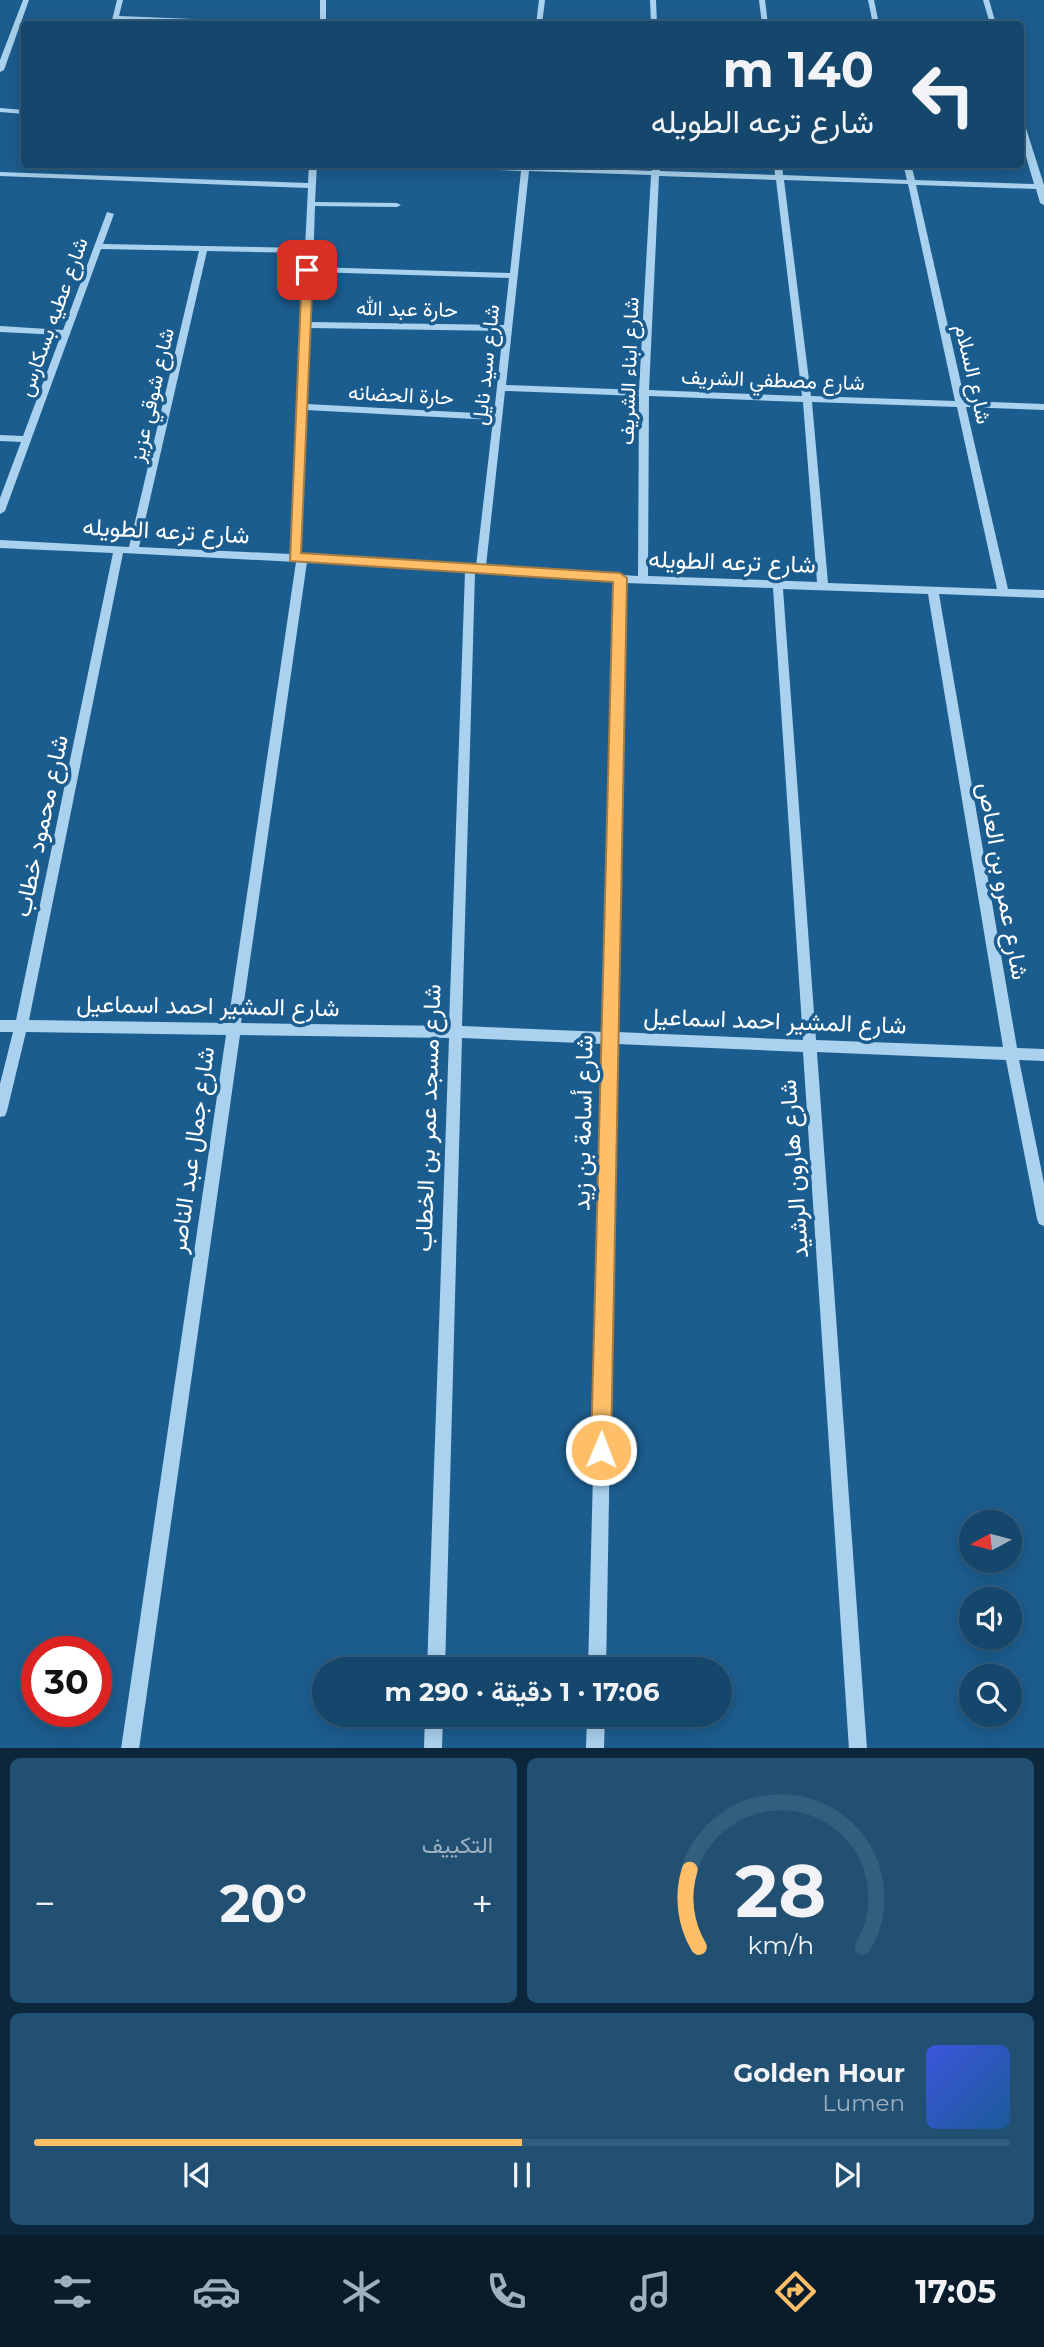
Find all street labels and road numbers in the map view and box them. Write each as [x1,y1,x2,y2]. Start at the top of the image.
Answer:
street label: شارع عطيه بسكارس [12,234,95,400]
street label: حارة عبد الله [356,295,458,323]
street label: شارع ابناء الشريف [613,296,646,446]
street label: شارع سيد نايل [467,303,506,427]
street label: شارع السلام [948,322,997,427]
street label: شارع شوقي عزيز [124,325,184,466]
street label: شارع مصطفي الشريف [681,364,865,400]
street label: حارة الحضانه [347,379,455,411]
street label: شارع ترعه الطويله [82,512,250,551]
street label: شارع ترعه الطويله [648,544,816,581]
street label: شارع محمود خطاب [7,732,76,920]
street label: شارع عمرو بن العاص [970,780,1035,982]
street label: شارع مسجد عمر بن الخطاب [408,984,449,1252]
street label: شارع المشير احمد اسماعيل [76,989,340,1024]
street label: شارع المشير احمد اسماعيل [643,1001,907,1042]
street label: شارع أسامة بن زيد [566,1035,601,1211]
street label: شارع جمال عبد الناصر [163,1045,222,1256]
street label: شارع هارون الرشيد [773,1079,816,1259]

